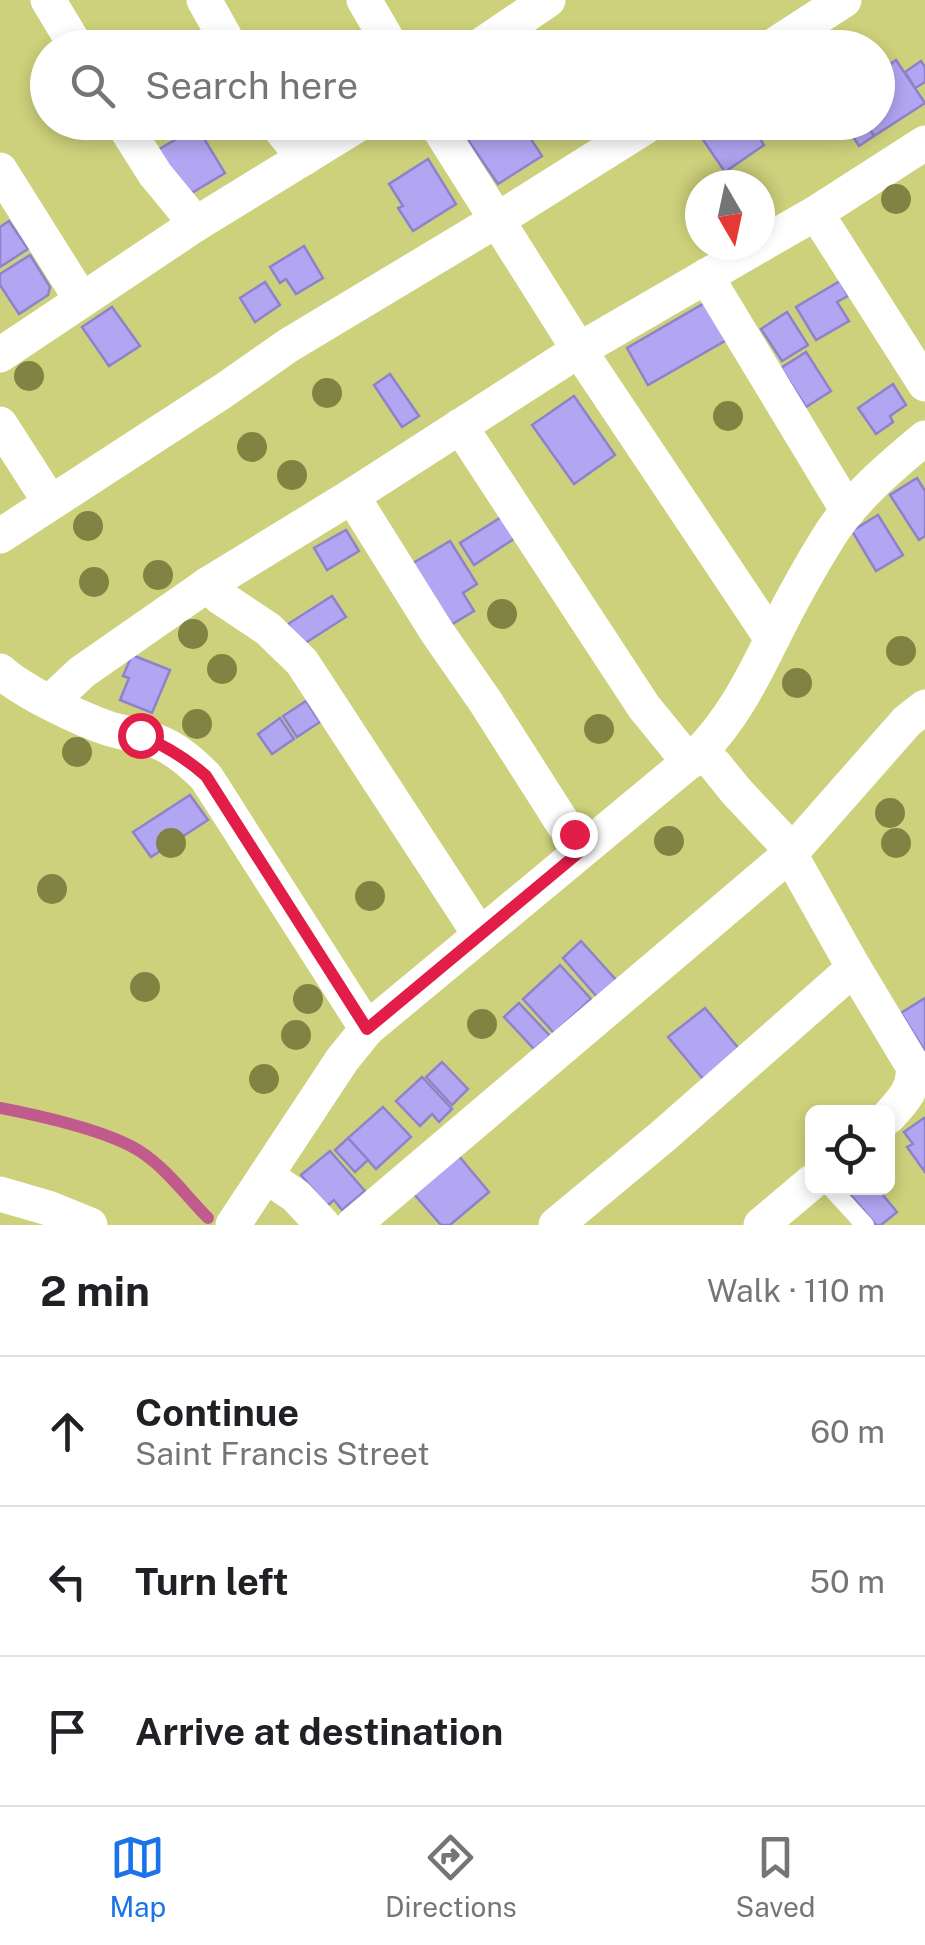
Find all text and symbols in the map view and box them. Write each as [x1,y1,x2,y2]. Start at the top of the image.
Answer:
search box [30,30,895,140]
icon: search [65,58,120,113]
text: Search here [145,63,358,108]
north arrow [685,170,775,260]
route start [118,713,164,759]
route end [552,812,598,858]
map controls [805,1105,895,1195]
button: locate [805,1105,895,1195]
text: 2 min [40,1266,150,1315]
text: Walk · 110 m [707,1272,885,1309]
text: Continue [135,1390,299,1435]
icon: ahead [40,1404,95,1459]
text: 60 m [810,1413,885,1450]
text: Saint Francis Street [135,1435,430,1472]
icon: left [40,1554,95,1609]
text: Turn left [135,1559,289,1604]
text: 50 m [809,1563,885,1600]
icon: arrive [40,1704,95,1759]
text: Arrive at destination [135,1709,503,1754]
tab: Map [109,1830,166,1923]
tab: Directions [385,1830,517,1923]
tab: Saved [735,1830,816,1923]

